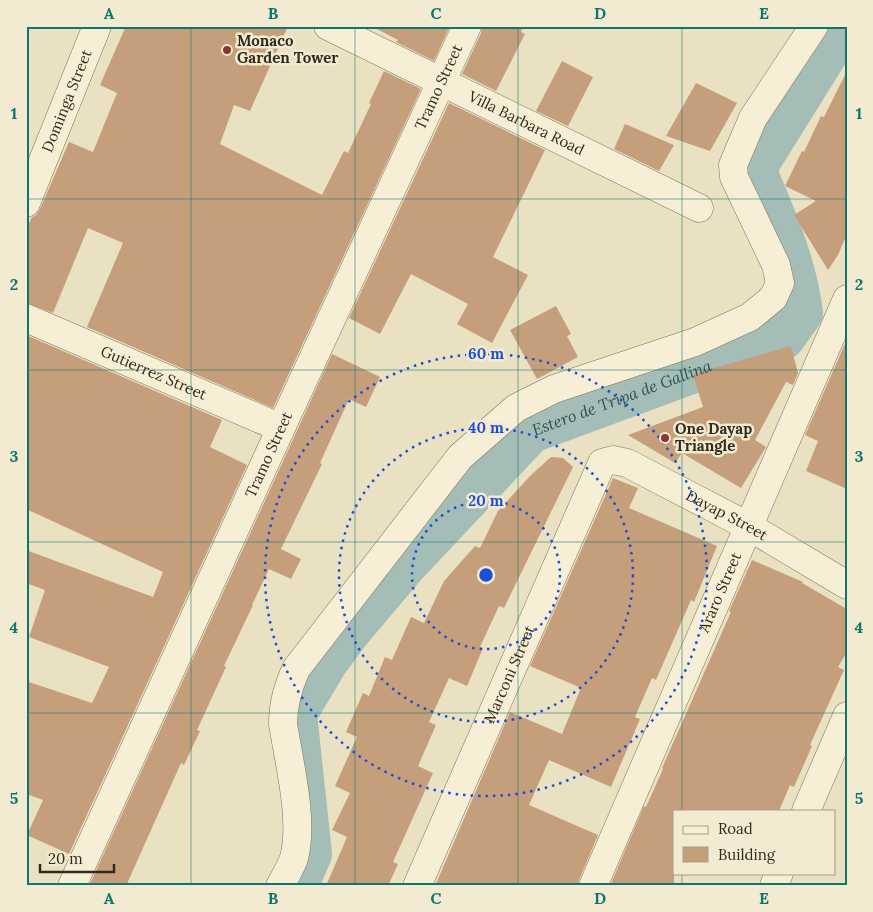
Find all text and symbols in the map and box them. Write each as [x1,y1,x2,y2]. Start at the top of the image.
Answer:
text: A [104,3,115,23]
text: B [268,3,279,23]
text: C [430,3,442,23]
text: D [594,3,606,23]
text: E [759,3,769,23]
place label: Monaco Garden Tower [237,31,339,67]
street label: Tramo Street [410,41,466,133]
marker: Monaco Garden Tower [221,44,233,56]
street label: Dominga Street [37,46,96,155]
street label: Villa Barbara Road [465,86,588,159]
text: 1 [11,103,17,123]
text: 1 [856,103,862,123]
text: 2 [10,274,18,294]
text: 2 [855,274,863,294]
street label: Gutierrez Street [98,341,210,404]
text: 60 m [468,344,504,363]
water label: Estero de Tripa de Gallina [529,355,714,440]
street label: Tramo Street [241,408,296,500]
text: 40 m [468,418,504,437]
place label: One Dayap Triangle [675,419,752,455]
marker: One Dayap Triangle [659,432,671,444]
text: 3 [10,446,19,466]
text: 3 [855,446,864,466]
street label: Dayap Street [683,485,771,545]
text: 20 m [468,491,504,510]
street label: Araro Street [694,549,745,636]
centre of rings [477,566,495,584]
text: 4 [10,617,19,637]
text: 4 [855,617,864,637]
street label: Marconi Street [479,622,539,726]
text: 5 [10,788,19,808]
text: 5 [855,788,864,808]
legend [673,810,836,874]
text: Road [718,819,753,838]
scale bar [40,842,114,874]
text: Building [718,845,776,864]
text: 20 m [48,849,83,868]
text: A [104,888,115,908]
text: B [268,888,279,908]
text: C [430,888,442,908]
text: D [594,888,606,908]
text: E [759,888,769,908]

